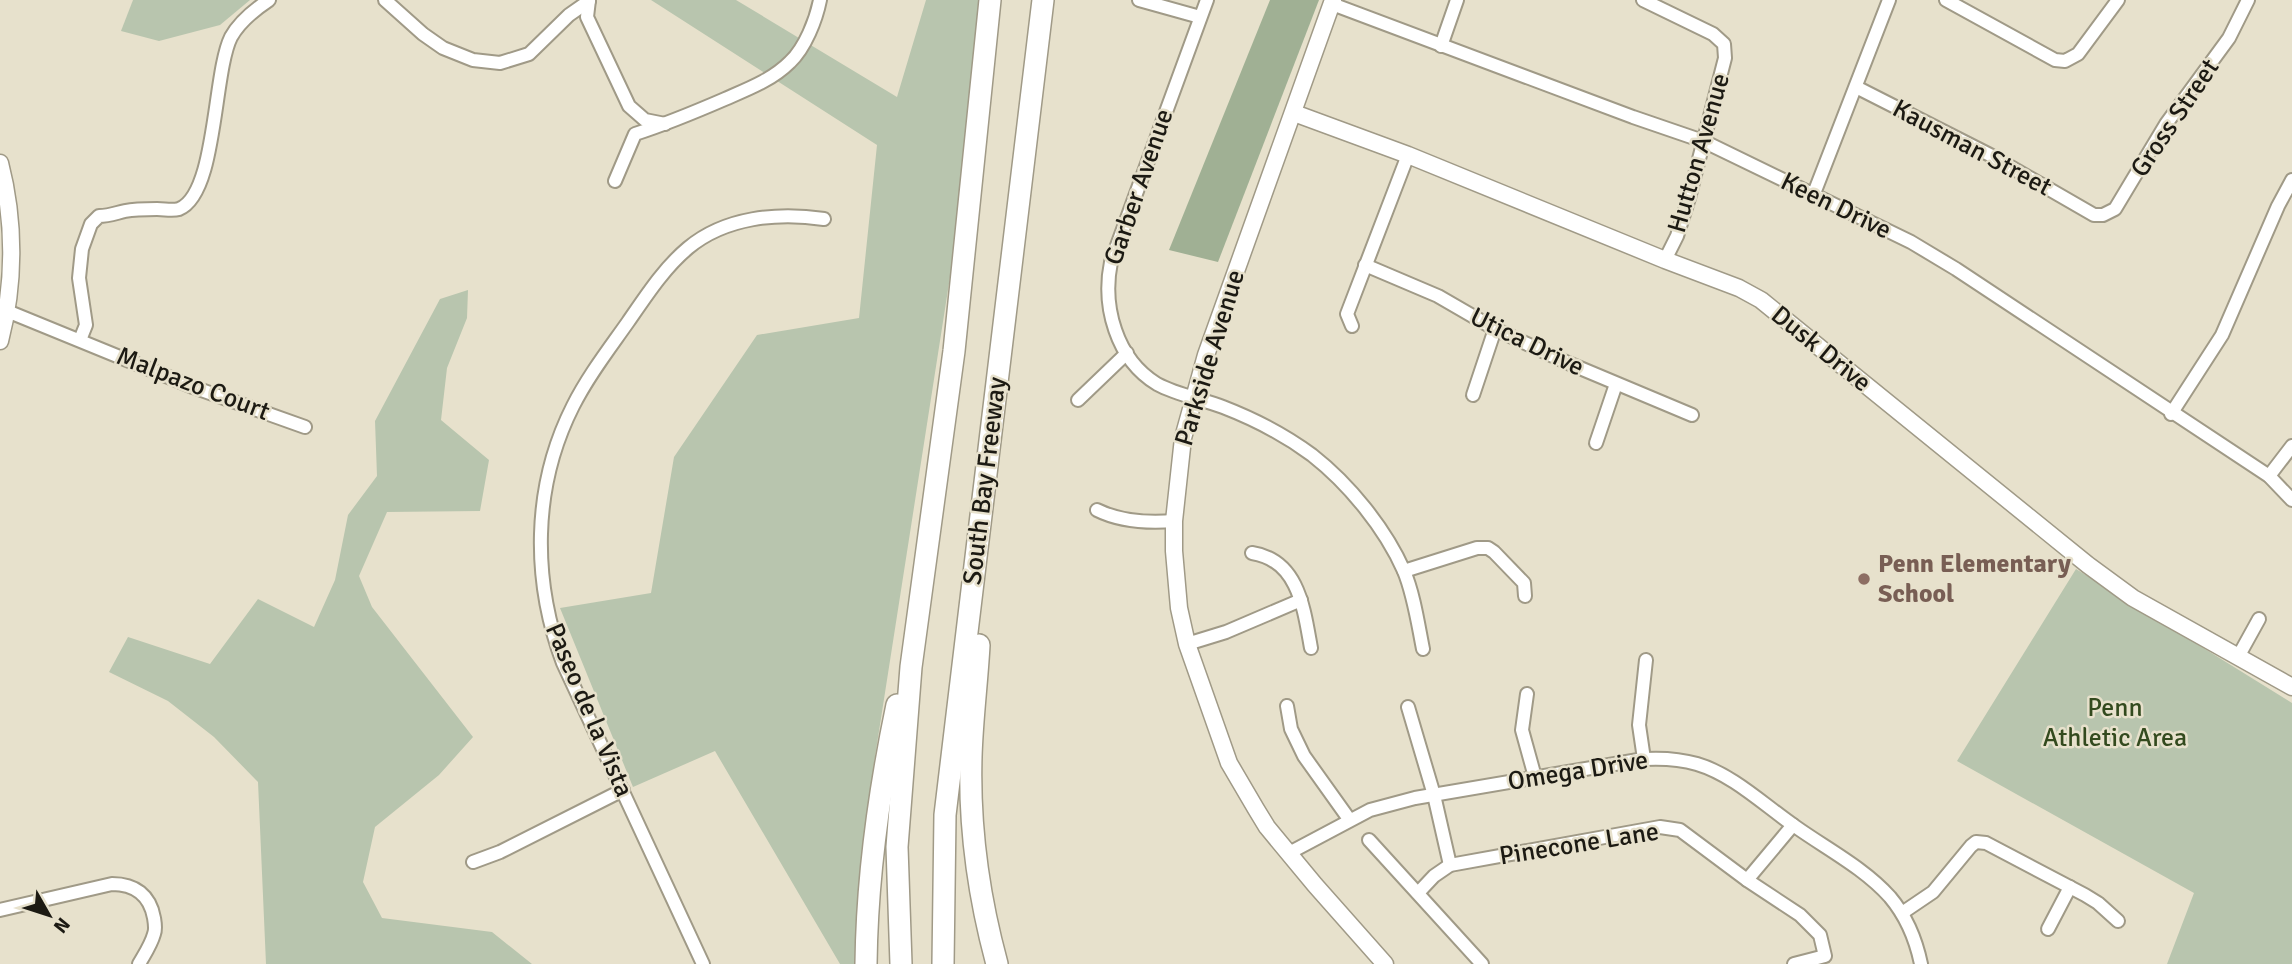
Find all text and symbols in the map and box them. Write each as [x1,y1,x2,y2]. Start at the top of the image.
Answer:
street label: Gross Street [2124,53,2226,183]
street label: Hutton Avenue [1661,70,1737,236]
street label: Kausman Street [1887,93,2057,203]
street label: Garber Avenue [1097,105,1181,269]
street label: Keen Drive [1775,166,1897,246]
street label: Parkside Avenue [1168,266,1252,450]
street label: Dusk Drive [1765,299,1877,399]
street label: Utica Drive [1465,301,1589,383]
street label: Malpazo Court [112,340,274,428]
street label: South Bay Freeway [956,375,1014,587]
place label: Penn Elementary School [1878,548,2071,610]
marker: Penn Elementary School [1856,571,1872,587]
street label: Paseo de la Vista [538,618,640,802]
park label: Penn Athletic Area [2043,692,2187,754]
street label: Omega Drive [1506,744,1650,798]
street label: Pinecone Lane [1497,816,1661,872]
north arrow [14,880,84,950]
text: N [48,912,75,938]

